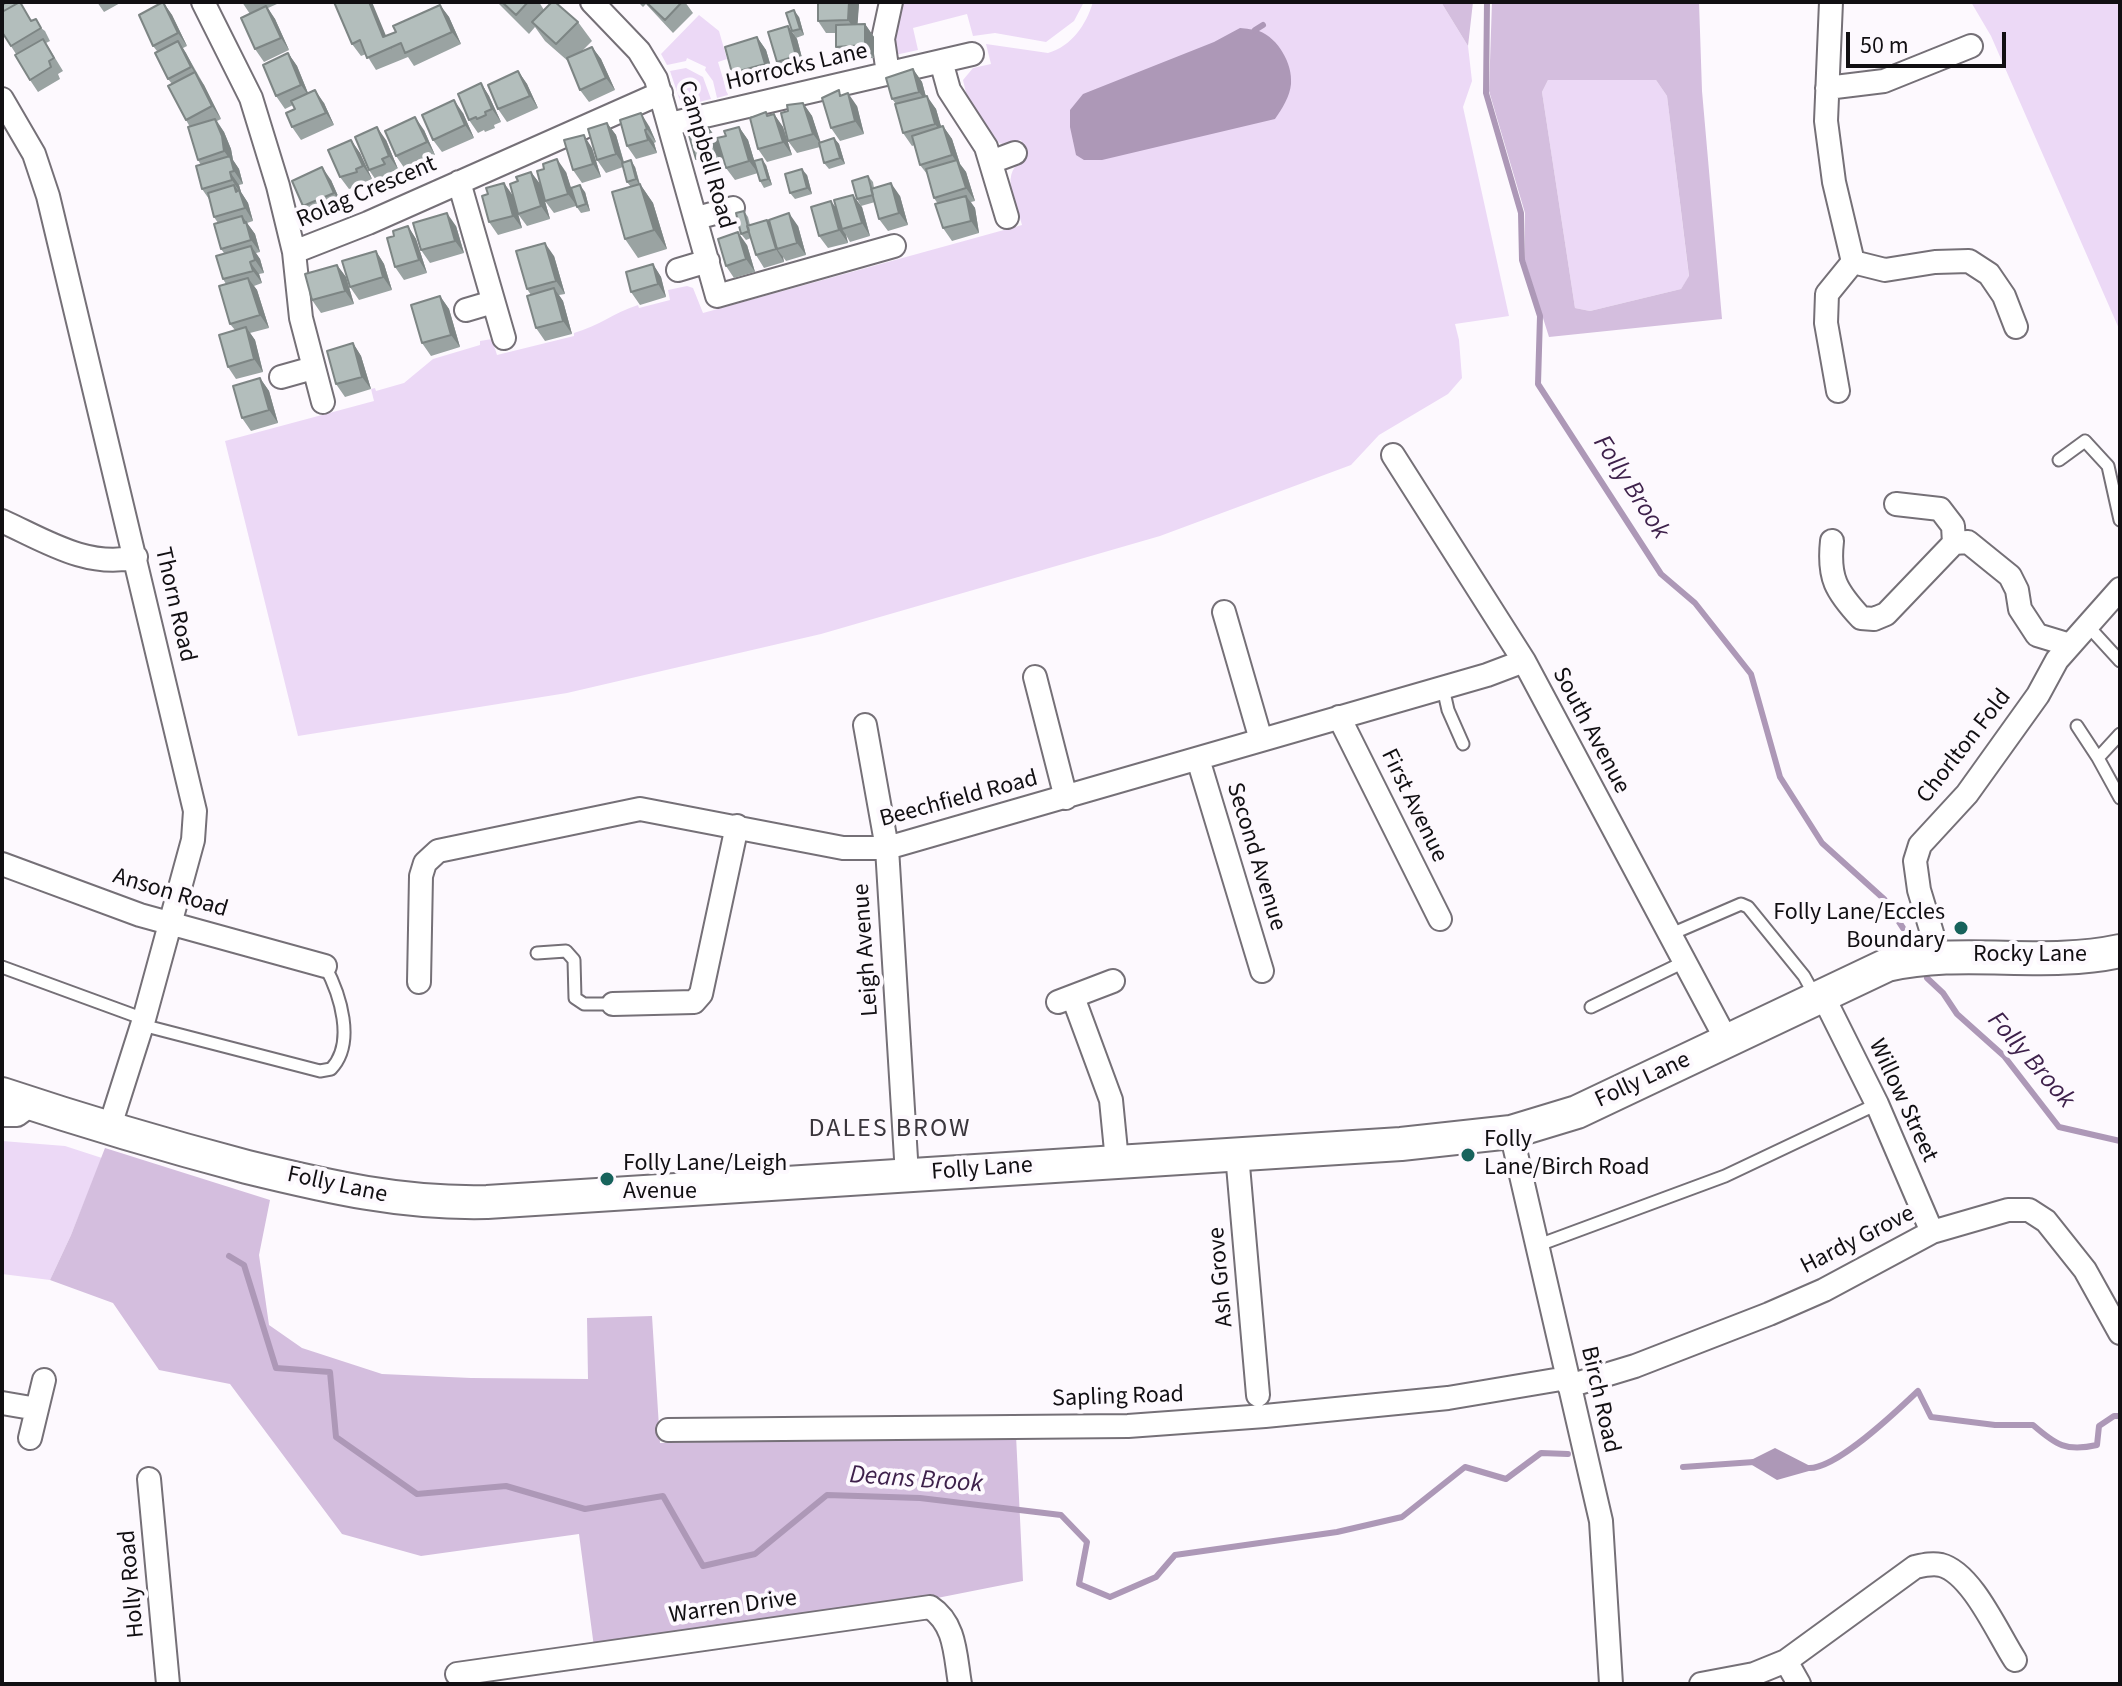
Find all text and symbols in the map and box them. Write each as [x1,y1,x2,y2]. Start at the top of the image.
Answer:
scale bar [1850,16,2010,66]
text: 50 m [1860,28,1909,63]
street label: Horrocks Lane [723,38,871,98]
street label: Campbell Road [670,78,740,232]
street label: Rolag Crescent [293,151,441,235]
water label: Folly Brook [1585,430,1675,546]
street label: Thorn Road [147,545,201,665]
street label: South Avenue [1545,663,1635,799]
street label: Chorlton Fold [1912,684,2018,810]
street label: First Avenue [1373,745,1453,867]
street label: Beechfield Road [877,765,1041,835]
street label: Second Avenue [1219,779,1291,935]
street label: Anson Road [109,863,231,925]
street label: Leigh Avenue [848,883,886,1017]
place label: Folly Lane/Eccles Boundary [1773,900,1945,956]
marker: Folly Lane/Eccles Boundary [1952,919,1970,937]
street label: Rocky Lane [1973,942,2087,970]
water label: Folly Brook [1980,1006,2080,1116]
street label: Willow Street [1861,1035,1943,1167]
street label: Folly Lane [1591,1046,1695,1116]
district label: DALES BROW [809,1114,971,1146]
place label: Folly Lane/Birch Road [1484,1127,1650,1183]
marker: Folly Lane/Birch Road [1459,1146,1477,1164]
place label: Folly Lane/Leigh Avenue [623,1151,787,1207]
street label: Folly Lane [930,1152,1034,1188]
street label: Folly Lane [284,1161,390,1211]
marker: Folly Lane/Leigh Avenue [598,1170,616,1188]
street label: Hardy Grove [1796,1200,1920,1282]
street label: Ash Grove [1203,1226,1241,1328]
street label: Birch Road [1573,1344,1625,1456]
street label: Sapling Road [1052,1381,1184,1415]
water label: Deans Brook [848,1461,984,1501]
street label: Holly Road [114,1529,152,1639]
street label: Warren Drive [667,1585,799,1631]

